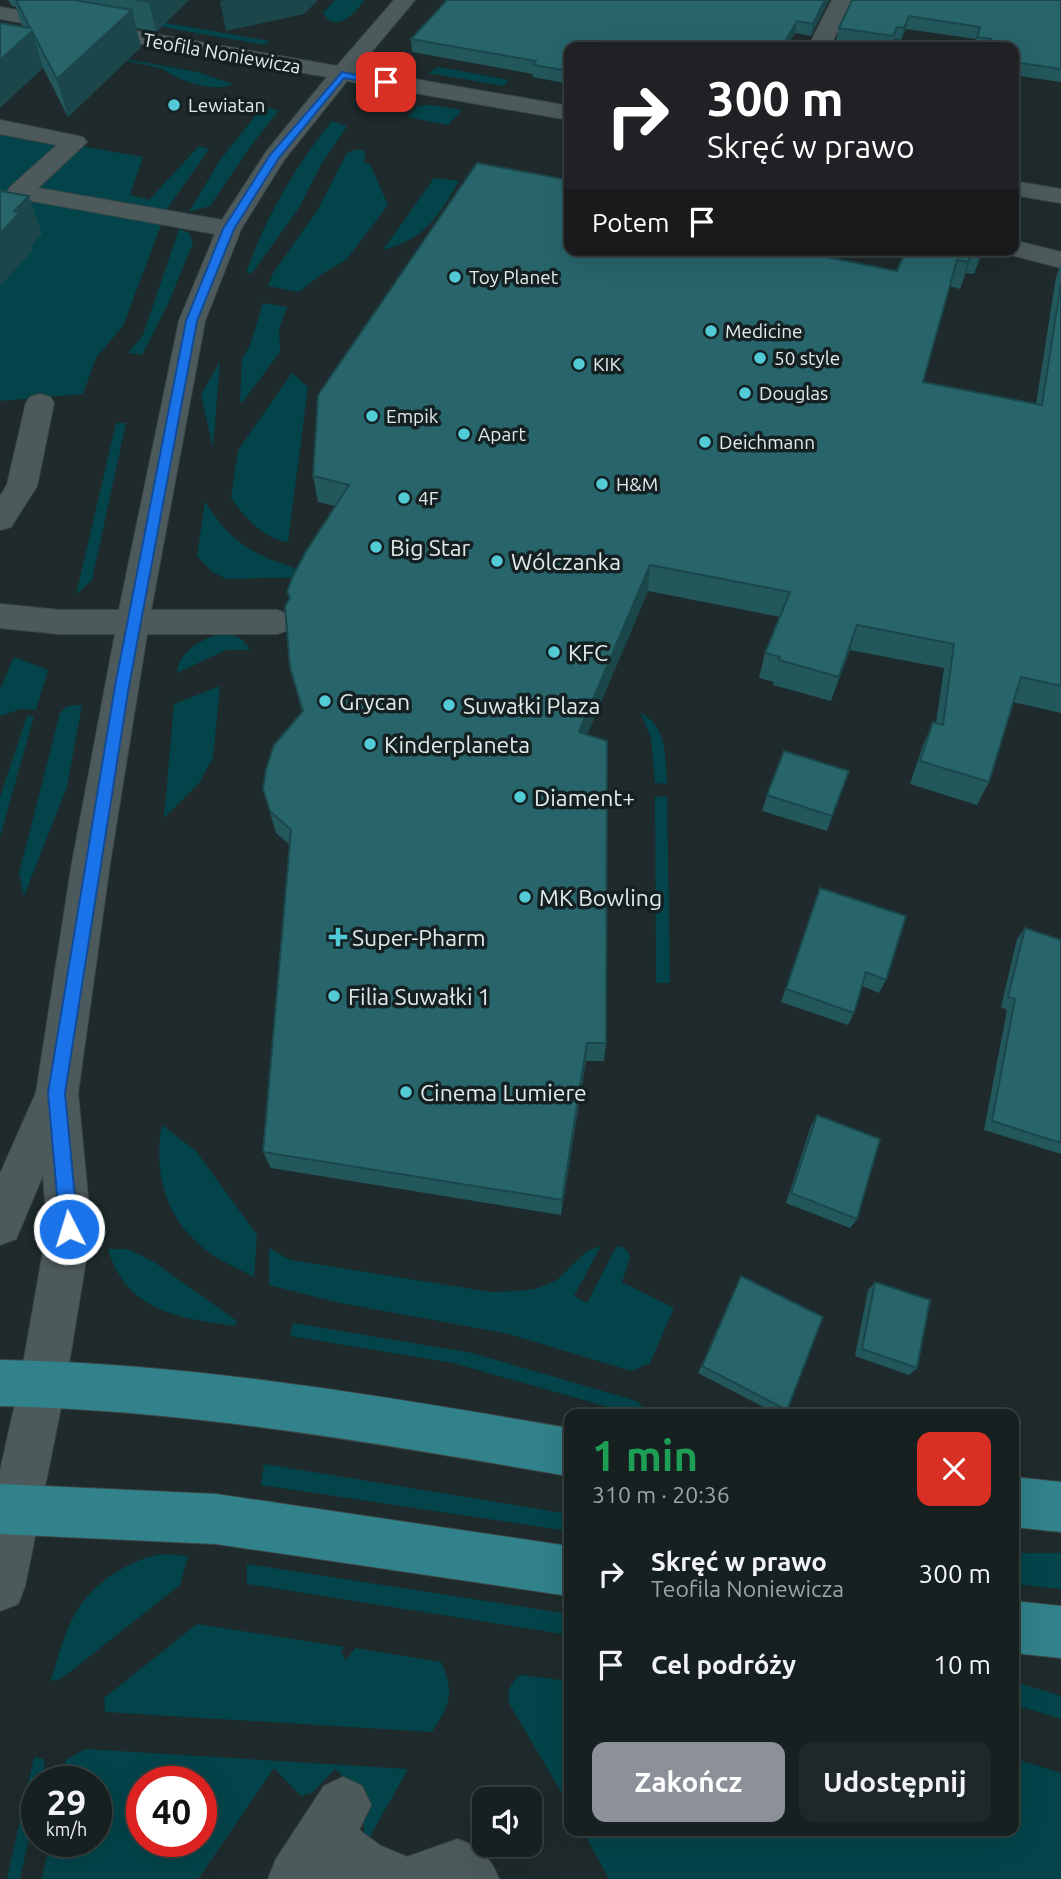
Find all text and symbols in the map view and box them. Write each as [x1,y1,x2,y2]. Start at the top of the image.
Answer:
street label: Teofila Noniewicza [142,28,302,78]
pin [356,52,416,112]
icon: arrive [367,63,405,101]
icon: right [592,70,683,161]
text: 300 m [707,70,844,125]
place label: Lewiatan [188,94,265,116]
marker: Lewiatan [166,97,182,113]
text: Skręć w prawo [707,128,915,164]
icon: arrive [683,203,721,241]
text: Potem [592,208,669,237]
place label: Toy Planet [469,266,559,288]
marker: Toy Planet [447,269,463,285]
place label: Medicine [725,320,803,342]
marker: Medicine [703,323,719,339]
place label: 50 style [774,347,840,369]
marker: 50 style [752,350,768,366]
place label: KIK [593,353,621,375]
marker: KIK [571,356,587,372]
place label: Douglas [759,382,828,404]
marker: Douglas [737,385,753,401]
place label: Empik [386,405,439,427]
marker: Empik [364,408,380,424]
place label: Apart [478,423,526,445]
marker: Apart [456,426,472,442]
place label: Deichmann [719,431,815,453]
marker: Deichmann [697,434,713,450]
place label: H&M [616,473,658,495]
marker: H&M [594,476,610,492]
place label: 4F [418,487,439,509]
marker: 4F [396,490,412,506]
place label: Big Star [390,535,471,560]
marker: Big Star [368,539,384,555]
place label: Wólczanka [511,549,621,574]
marker: Wólczanka [489,553,505,569]
place label: KFC [568,640,608,665]
marker: KFC [546,644,562,660]
place label: Grycan [339,689,410,714]
marker: Grycan [317,693,333,709]
place label: Suwałki Plaza [463,693,600,718]
marker: Suwałki Plaza [441,697,457,713]
place label: Kinderplaneta [384,732,530,757]
marker: Kinderplaneta [362,736,378,752]
place label: Diament+ [534,785,635,810]
marker: Diament+ [512,789,528,805]
place label: MK Bowling [539,885,662,910]
marker: MK Bowling [517,889,533,905]
place label: Super-Pharm [352,925,486,950]
marker: Super-Pharm [330,929,346,945]
place label: Filia Suwałki 1 [348,984,491,1009]
marker: Filia Suwałki 1 [326,988,342,1004]
place label: Cinema Lumiere [420,1080,587,1105]
marker: Cinema Lumiere [398,1084,414,1100]
position arrow [32,1192,106,1266]
text: 1 min [592,1432,698,1479]
button: close [917,1432,991,1506]
text: 310 m · 20:36 [592,1482,730,1507]
text: Skręć w prawo [651,1547,827,1576]
icon: right [592,1555,630,1593]
text: 300 m [919,1559,991,1588]
text: Teofila Noniewicza [651,1576,844,1601]
icon: arrive [592,1646,630,1684]
text: Cel podróży [651,1650,796,1679]
text: 10 m [933,1650,991,1679]
button: Zakończ [592,1742,785,1822]
button: Udostępnij [799,1742,991,1822]
speed limit sign: 40 [126,1766,217,1857]
text: 29 [47,1782,86,1822]
map controls [472,1787,542,1857]
button: sound [472,1787,542,1857]
text: km/h [46,1819,87,1839]

